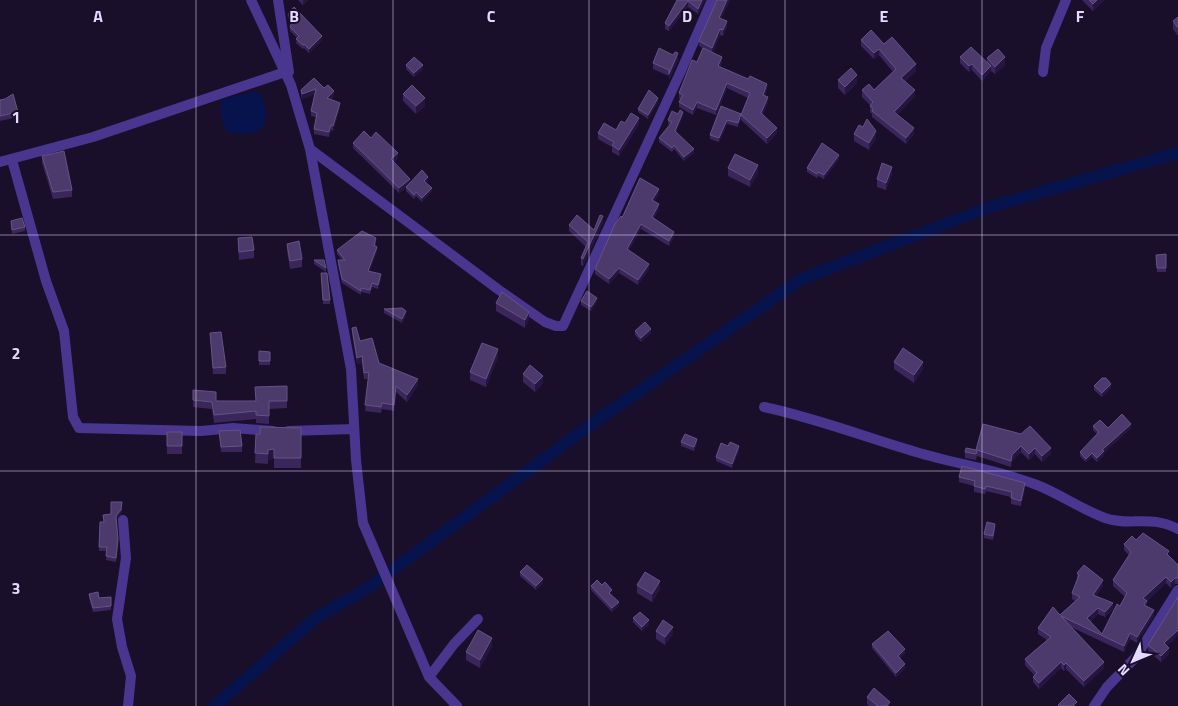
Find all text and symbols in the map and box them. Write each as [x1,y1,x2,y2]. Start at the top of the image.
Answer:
text: A [93,4,103,28]
text: B [289,4,299,28]
text: C [487,4,496,28]
text: D [682,4,692,28]
text: E [880,4,889,28]
text: F [1076,4,1085,28]
text: 1 [12,105,20,129]
text: 2 [12,341,20,365]
text: 3 [12,576,20,600]
north arrow [1108,636,1158,686]
text: N [1112,660,1134,681]

